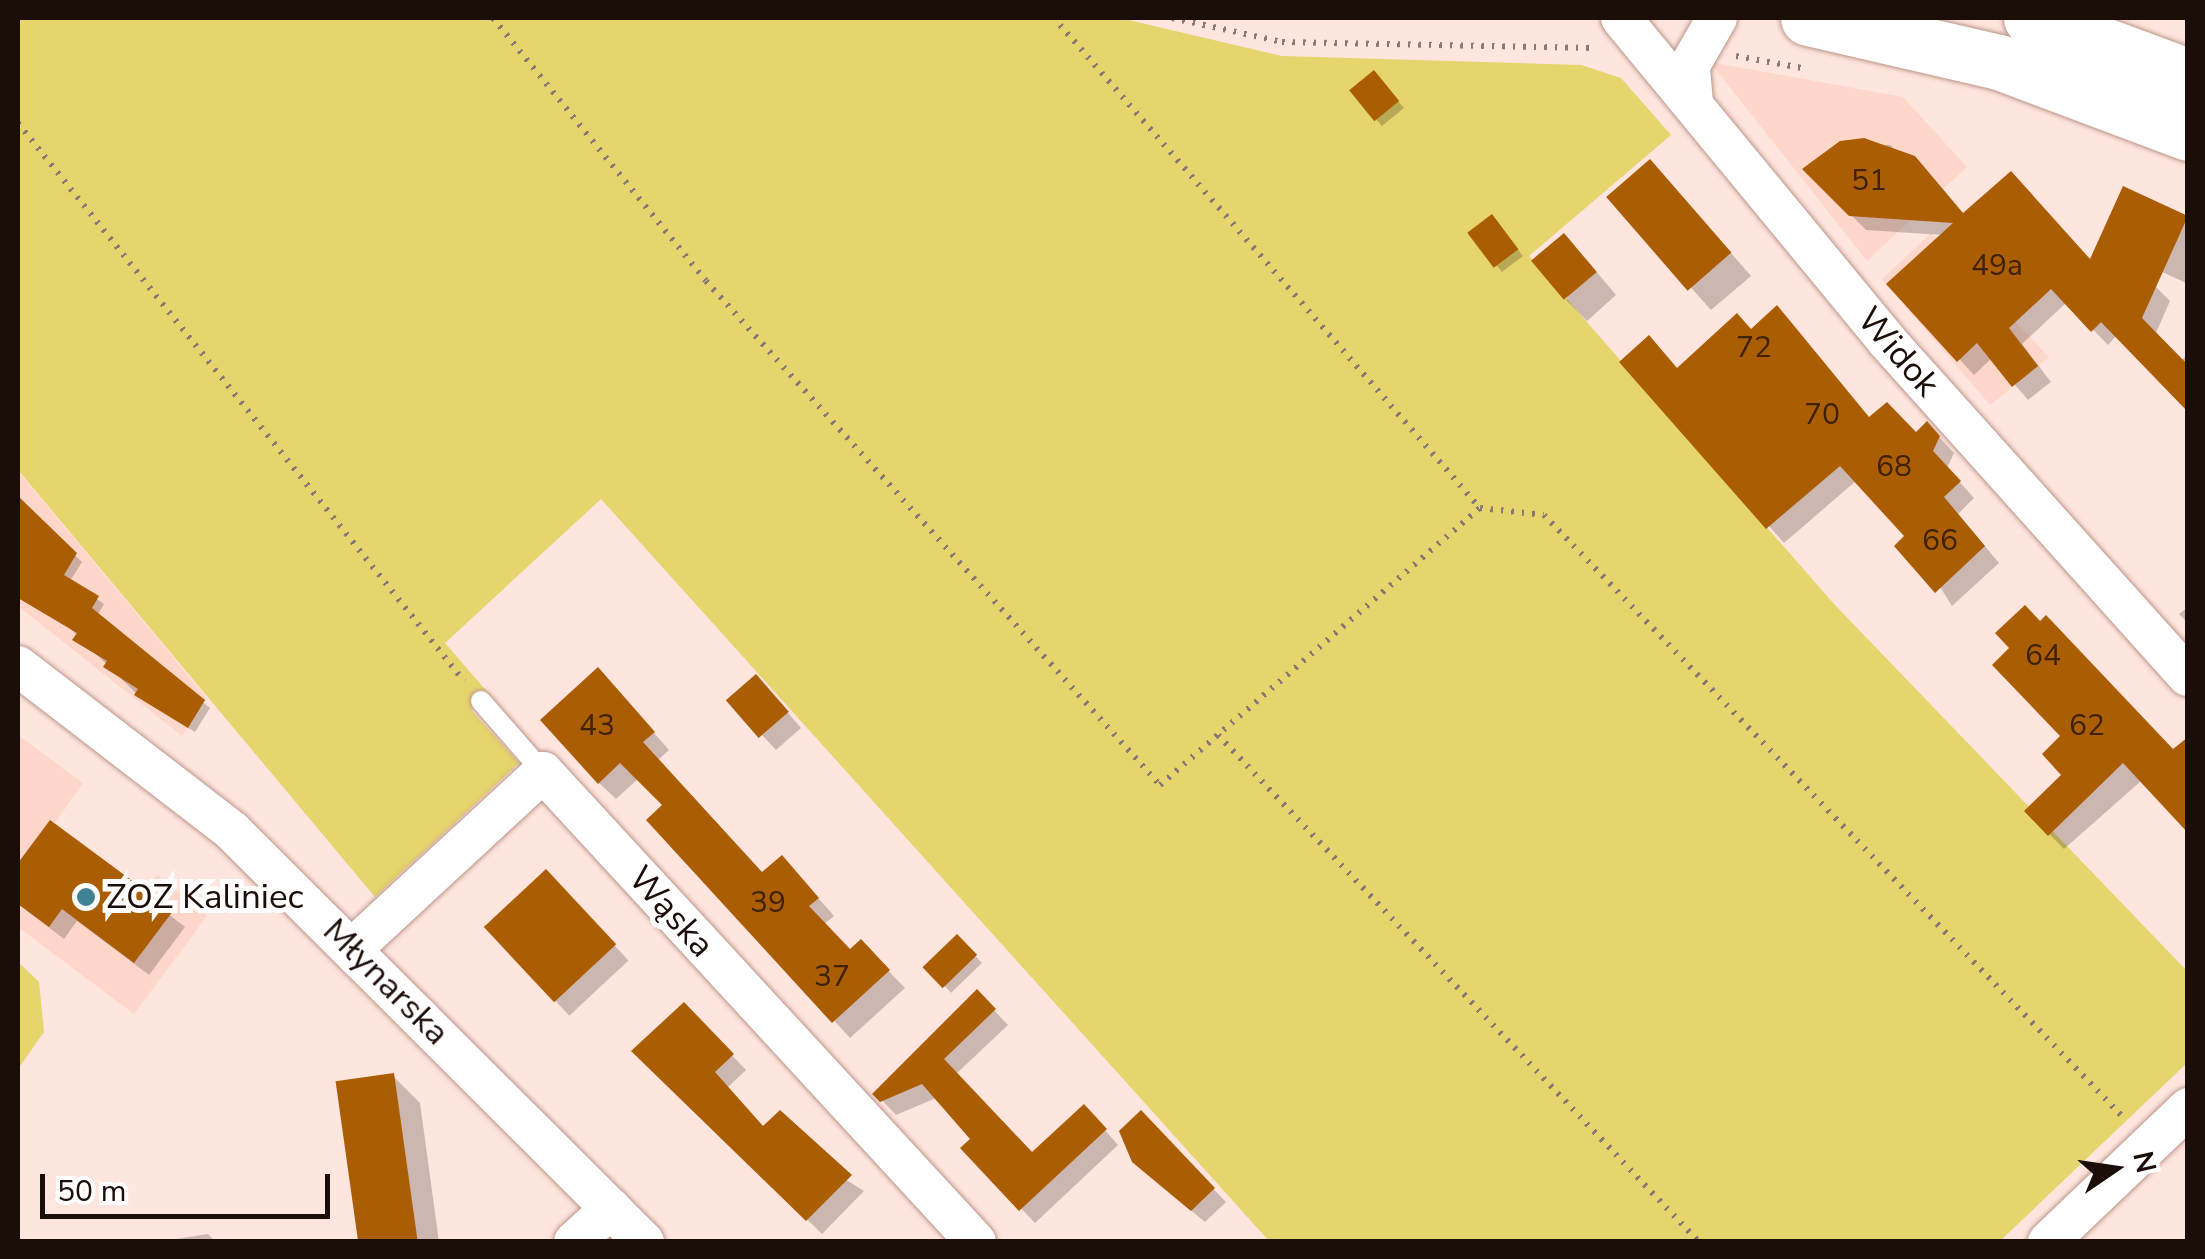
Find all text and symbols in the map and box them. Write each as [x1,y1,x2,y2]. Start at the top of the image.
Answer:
house number: 51 [1851,163,1887,199]
house number: 49a [1971,248,2023,284]
street label: Widok [1848,299,1948,405]
house number: 72 [1736,330,1772,366]
house number: 70 [1804,397,1840,433]
house number: 68 [1876,449,1912,485]
house number: 66 [1922,523,1958,559]
house number: 64 [2025,638,2061,674]
house number: 43 [579,708,615,744]
house number: 62 [2069,708,2105,744]
street label: Wąska [619,858,723,966]
place label: ZOZ Kaliniec [106,876,304,918]
house number: 39 [750,885,786,921]
marker: ZOZ Kaliniec [75,886,97,908]
street label: Młynarska [314,910,458,1054]
house number: 37 [814,959,850,995]
north arrow [2065,1119,2165,1219]
text: N [2123,1148,2165,1177]
scale bar [45,1154,335,1216]
text: 50 m [57,1171,126,1212]

